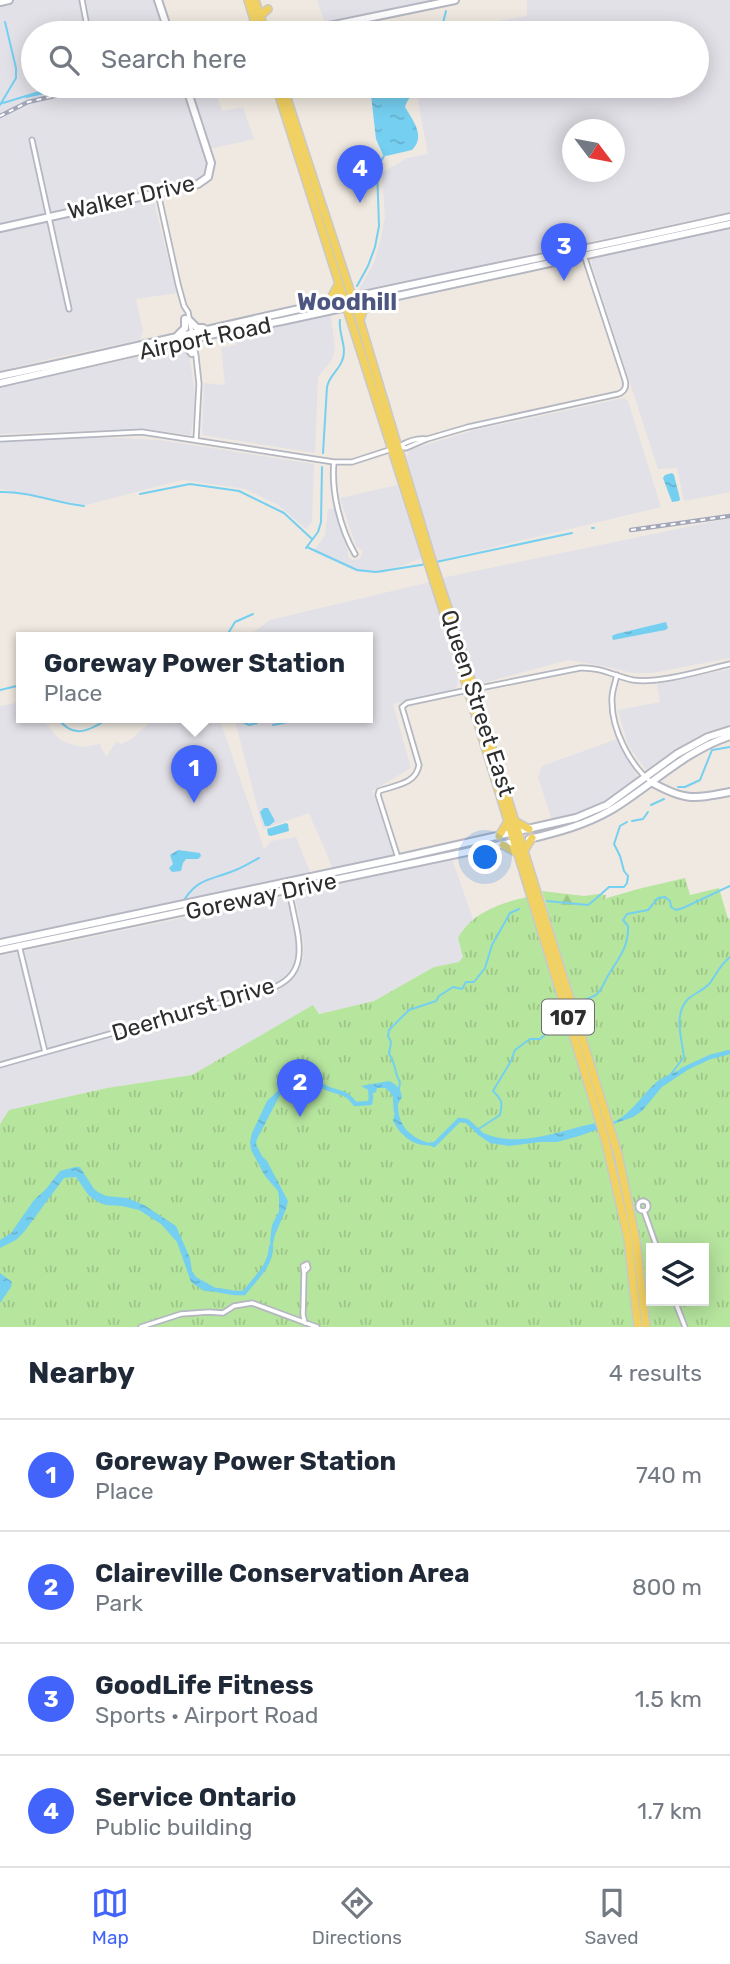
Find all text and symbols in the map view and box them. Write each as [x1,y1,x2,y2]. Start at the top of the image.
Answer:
search box [21,21,709,98]
icon: search [45,41,83,79]
text: Search here [101,44,247,75]
north arrow [562,119,625,182]
pin: 4 [337,145,383,203]
street label: Walker Drive [65,169,197,225]
pin: 3 [541,223,587,281]
district label: Woodhill [297,288,397,316]
street label: Airport Road [136,310,274,366]
street label: Queen Street East [435,606,521,800]
popup [16,632,373,723]
text: Goreway Power Station [44,648,345,679]
text: Place [44,679,102,707]
pin: 1 [171,745,217,803]
your location [468,840,502,874]
street label: Goreway Drive [183,866,339,926]
street label: Deerhurst Drive [108,971,278,1047]
road number: 107 [542,1000,594,1034]
pin: 2 [277,1059,323,1117]
map controls [646,1243,709,1306]
button: layers [646,1243,709,1306]
text: Nearby [28,1355,135,1391]
text: 4 results [609,1359,702,1387]
text: Goreway Power Station [95,1446,396,1477]
text: 1 [45,1461,57,1489]
text: 740 m [636,1461,702,1489]
text: Place [95,1477,154,1505]
text: Claireville Conservation Area [95,1558,470,1589]
text: 2 [44,1573,58,1601]
text: 800 m [632,1573,702,1601]
text: Park [95,1589,143,1617]
text: GoodLife Fitness [95,1670,314,1701]
text: 3 [43,1685,59,1713]
text: 1.5 km [635,1685,702,1713]
text: Sports · Airport Road [95,1701,318,1729]
text: Service Ontario [95,1782,296,1813]
text: 4 [43,1797,59,1825]
text: 1.7 km [637,1797,702,1825]
text: Public building [95,1813,252,1841]
tab: Map [91,1884,129,1949]
tab: Directions [312,1884,402,1949]
tab: Saved [584,1884,639,1949]

